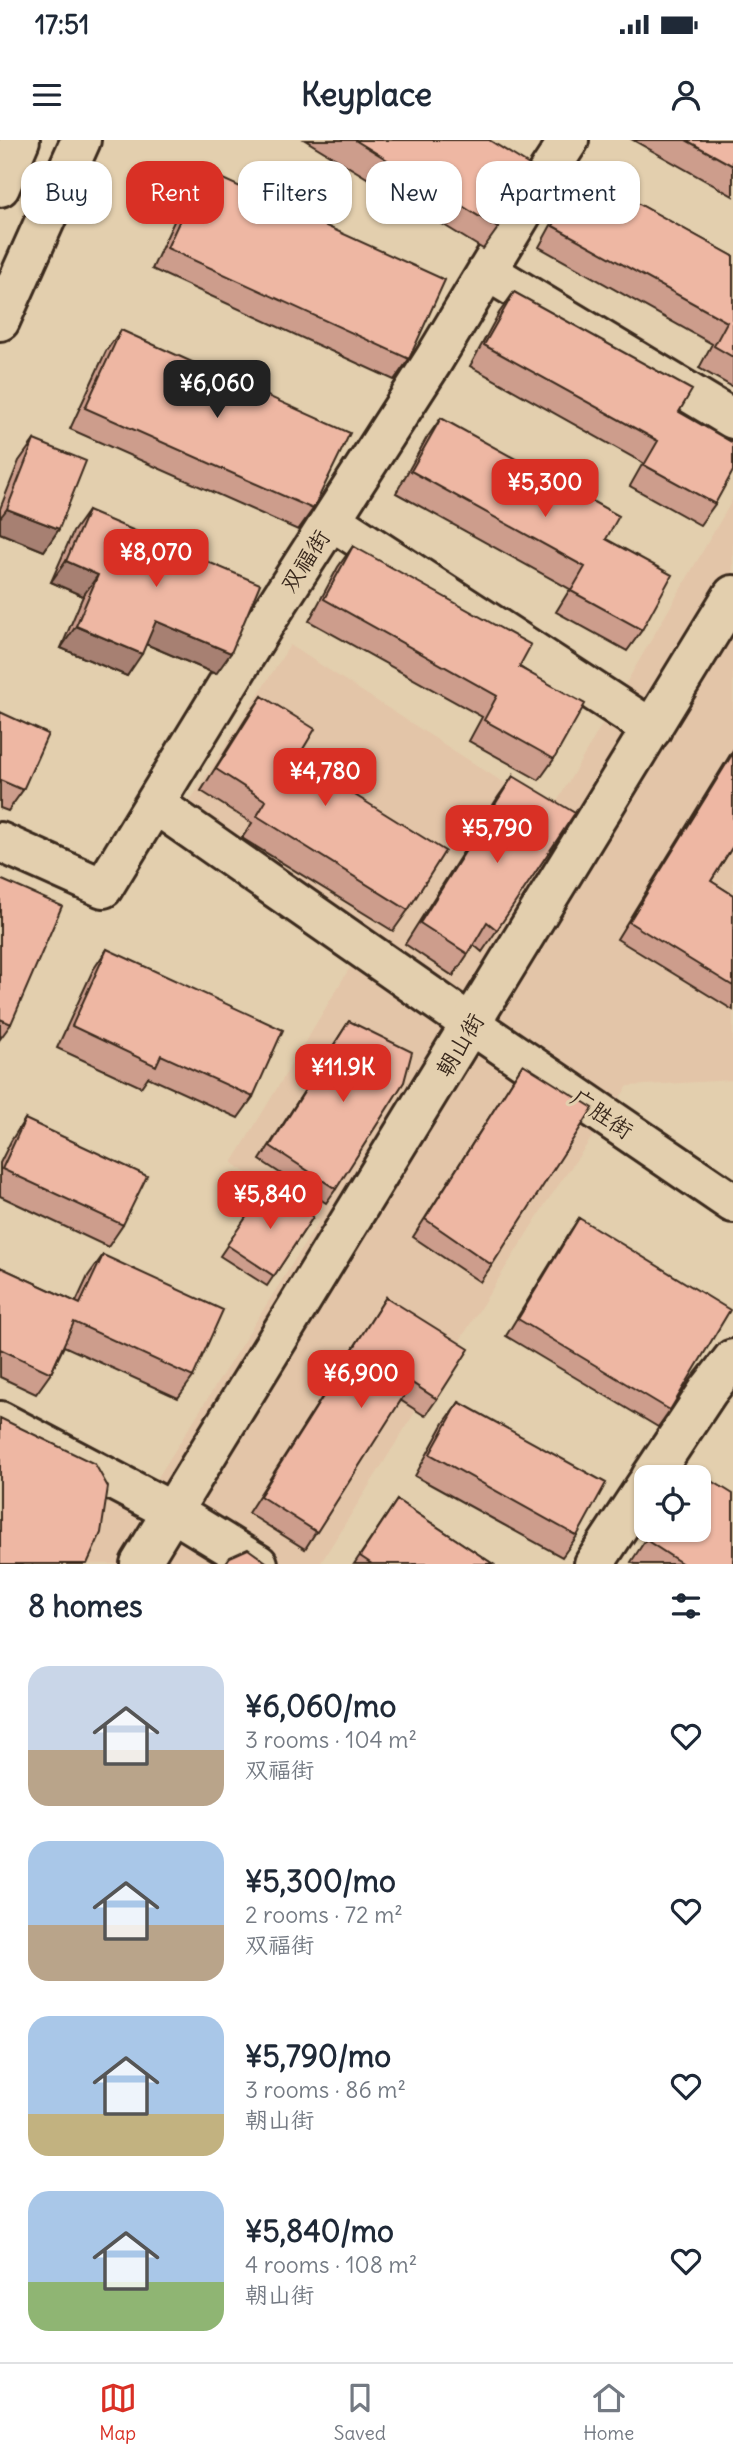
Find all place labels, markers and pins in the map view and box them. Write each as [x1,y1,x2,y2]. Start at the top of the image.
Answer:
pin: ¥6,060 [160,360,274,420]
pin: ¥5,300 [488,460,602,519]
pin: ¥8,070 [99,530,213,589]
pin: ¥4,780 [268,748,382,808]
pin: ¥5,790 [440,806,554,865]
pin: ¥11.9K [286,1044,400,1104]
pin: ¥5,840 [213,1172,327,1231]
pin: ¥6,900 [304,1350,418,1410]

